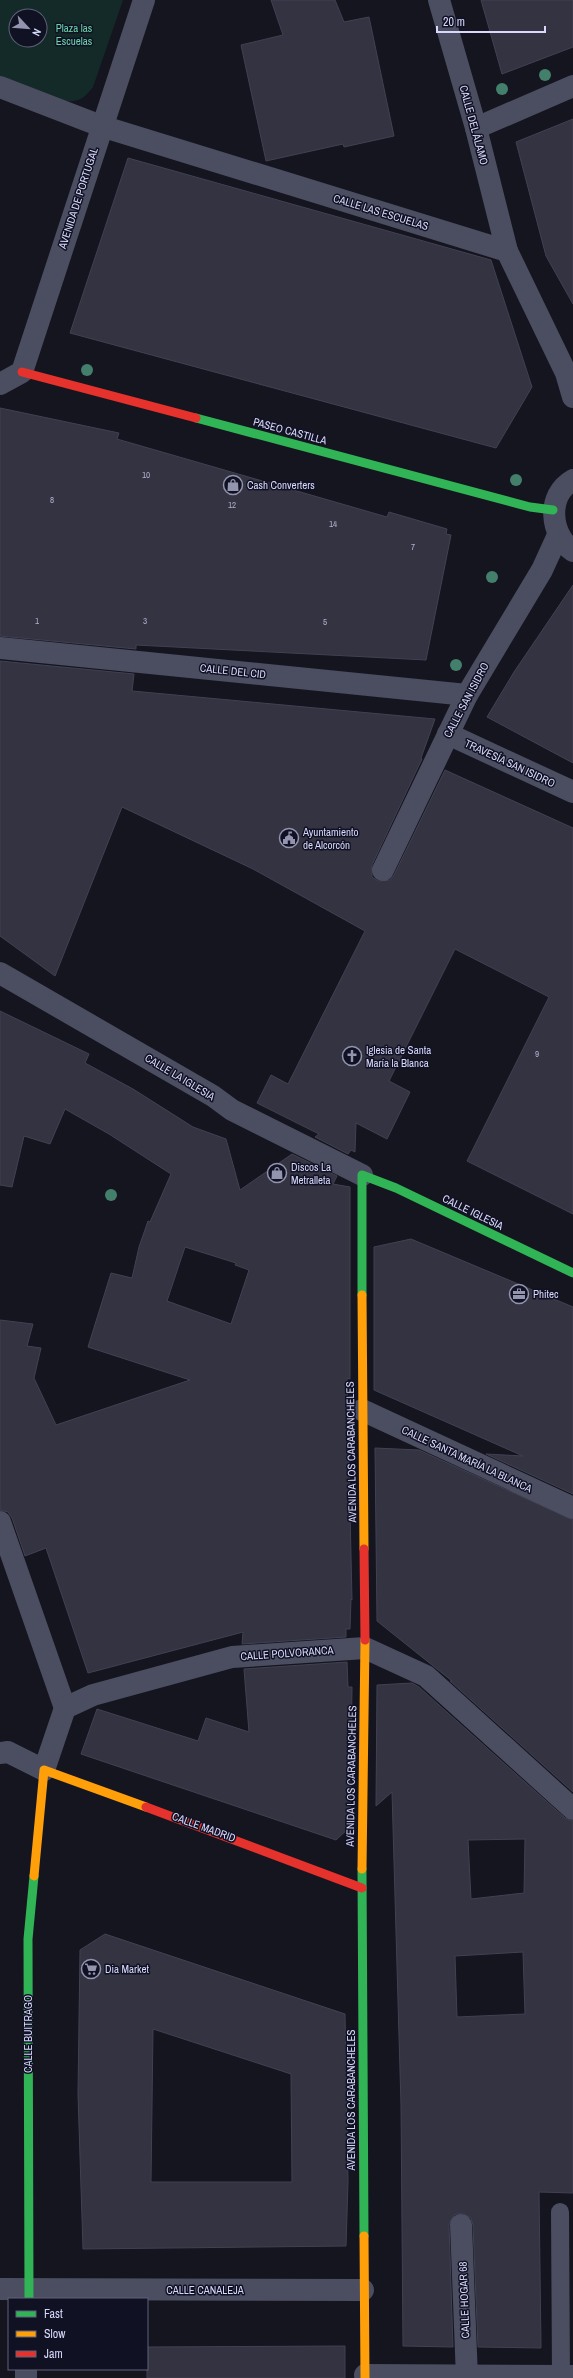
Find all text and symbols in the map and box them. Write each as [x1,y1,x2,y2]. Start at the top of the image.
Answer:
north arrow [8,8,48,48]
scale bar [437,8,545,34]
text: 20 m [443,14,465,30]
park label: Plaza las Escuelas [56,21,93,48]
text: N [29,26,45,38]
street label: CALLE DEL ÁLAMO [457,84,491,166]
street label: AVENIDA DE PORTUGAL [55,146,101,251]
street label: CALLE LAS ESCUELAS [332,191,430,233]
street label: PASEO CASTILLA [252,414,329,448]
house number: 10 [142,469,150,481]
shop icon: Cash Converters [222,474,244,496]
place label: Cash Converters [247,478,315,492]
house number: 8 [50,494,54,506]
house number: 12 [228,499,236,511]
house number: 14 [329,518,337,530]
house number: 7 [411,541,415,553]
house number: 1 [35,615,39,627]
house number: 3 [143,615,147,627]
house number: 5 [323,616,327,628]
street label: CALLE SAN ISIDRO [440,660,492,740]
street label: CALLE DEL CID [199,661,267,681]
street label: TRAVESÍA SAN ISIDRO [463,736,557,790]
place label: Ayuntamiento de Alcorcón [302,825,359,852]
public building icon: Ayuntamiento de Alcorcón [278,827,300,849]
place label: Iglesia de Santa María la Blanca [366,1043,431,1070]
church icon: Iglesia de Santa María la Blanca [341,1045,363,1067]
house number: 9 [535,1048,539,1060]
street label: CALLE LA IGLESIA [142,1051,218,1104]
place label: Discos La Metralleta [291,1160,331,1187]
shop icon: Discos La Metralleta [266,1162,288,1184]
street label: CALLE IGLESIA [440,1191,507,1233]
office icon: Phitec [508,1283,530,1305]
place label: Phitec [533,1287,559,1301]
street label: AVENIDA LOS CARABANCHELES [343,1381,359,1524]
street label: CALLE SANTA MARÍA LA BLANCA [400,1423,535,1496]
street label: CALLE POLVORANCA [240,1643,335,1663]
street label: AVENIDA LOS CARABANCHELES [343,1705,359,1848]
street label: CALLE MADRID [170,1809,238,1845]
supermarket icon: Dia Market [80,1958,102,1980]
place label: Dia Market [105,1962,150,1976]
street label: CALLE BUITRAGO [21,1995,35,2073]
street label: AVENIDA LOS CARABANCHELES [344,2029,358,2172]
street label: CALLE HOGAR 68 [456,2261,472,2339]
street label: CALLE CANALEJA [166,2283,245,2297]
legend [8,2298,148,2370]
text: Fast [44,2306,63,2322]
text: Slow [44,2326,66,2342]
text: Jam [44,2346,63,2362]

